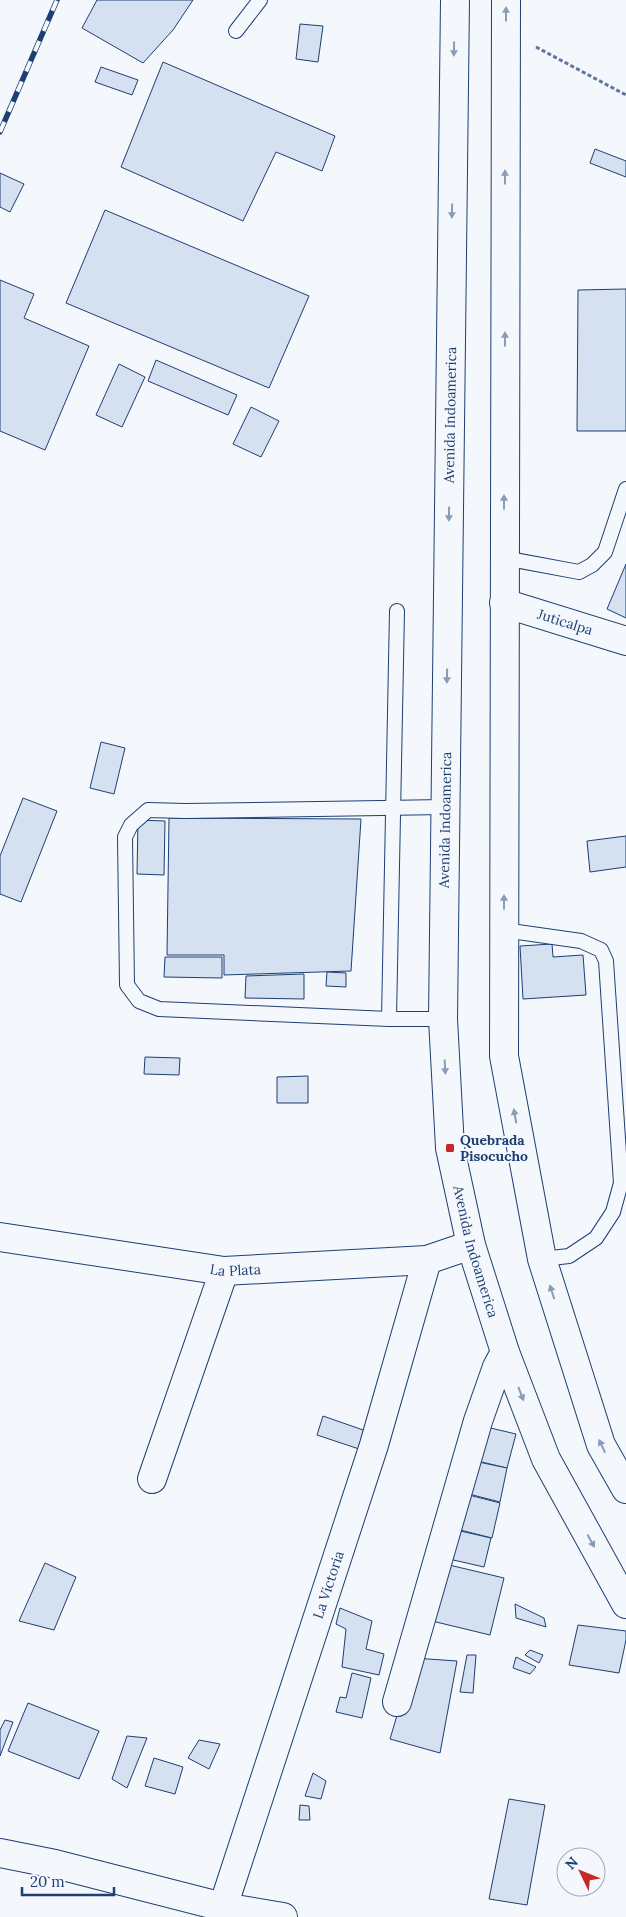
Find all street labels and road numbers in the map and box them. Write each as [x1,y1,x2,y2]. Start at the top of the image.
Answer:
street label: Avenida Indoamerica [440,347,460,484]
street label: Juticalpa [534,605,595,639]
street label: Avenida Indoamerica [435,752,455,889]
street label: Avenida Indoamerica [449,1183,503,1320]
street label: La Plata [209,1260,262,1280]
street label: La Victoria [309,1548,348,1621]

